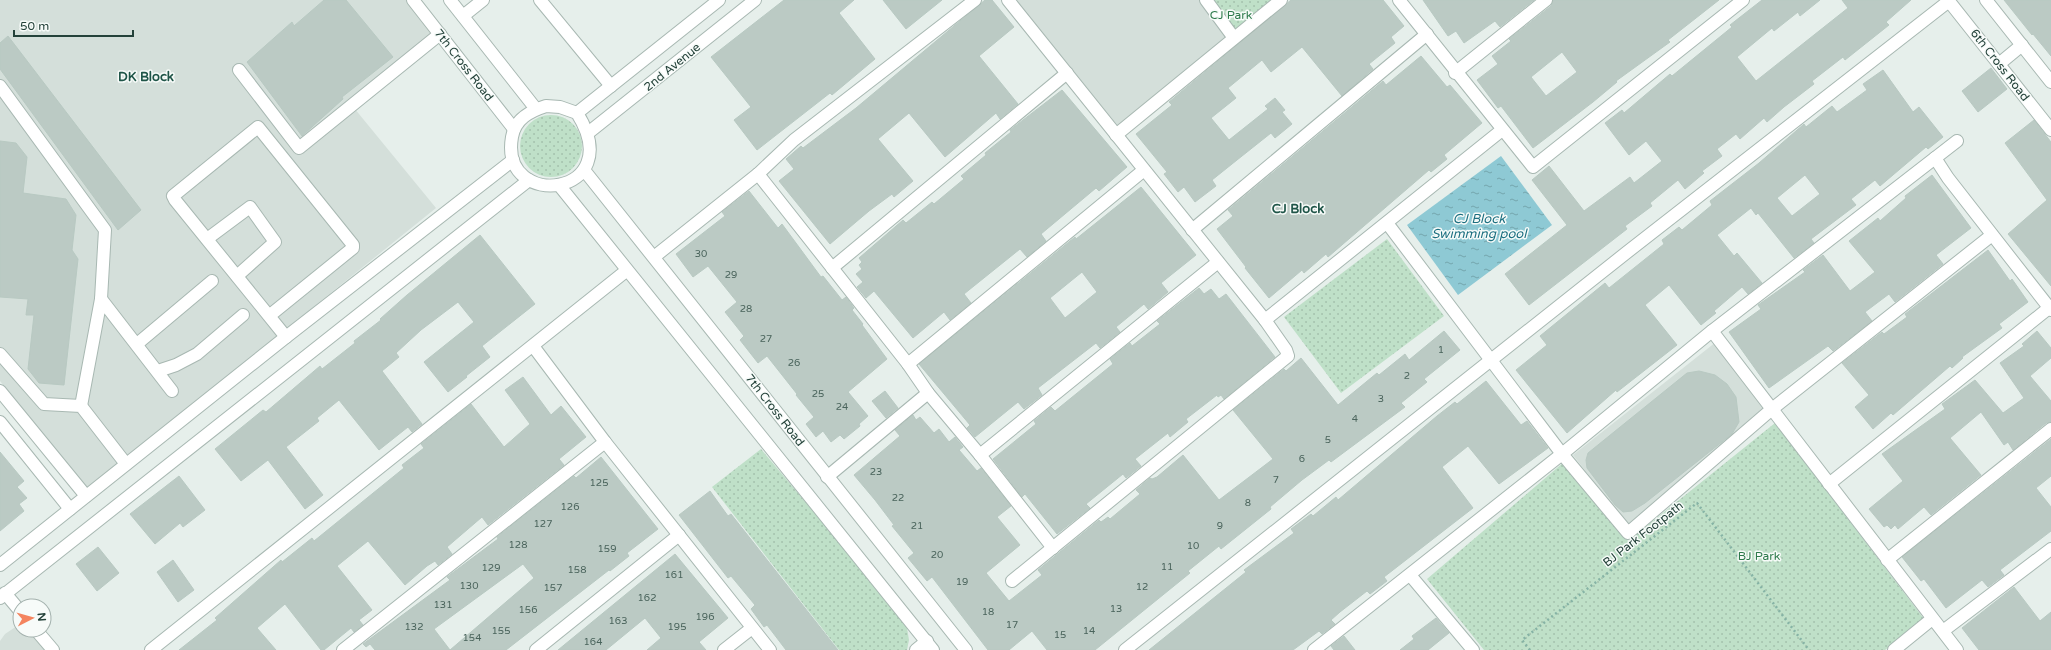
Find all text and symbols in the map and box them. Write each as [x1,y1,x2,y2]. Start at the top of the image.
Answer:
park label: CJ Park [1210,8,1253,22]
scale bar [14,12,133,38]
text: 50 m [20,19,49,33]
street label: 7th Cross Road [432,26,496,104]
street label: 6th Cross Road [1968,26,2032,104]
street label: 2nd Avenue [641,40,703,94]
district label: DK Block [118,69,174,85]
district label: CJ Block [1272,201,1324,217]
water label: CJ Block Swimming pool [1432,211,1528,242]
house number: 30 [695,248,707,260]
house number: 29 [725,269,737,281]
house number: 28 [740,303,752,315]
house number: 27 [760,333,772,345]
house number: 1 [1438,344,1444,356]
house number: 26 [788,357,800,369]
house number: 2 [1404,370,1410,382]
street label: 7th Cross Road [743,371,807,449]
house number: 25 [812,388,824,400]
house number: 3 [1378,393,1384,405]
house number: 24 [836,401,848,413]
house number: 4 [1352,413,1358,425]
house number: 5 [1325,434,1331,446]
house number: 6 [1299,453,1305,465]
house number: 23 [870,466,882,478]
house number: 7 [1273,474,1279,486]
house number: 125 [590,477,608,489]
house number: 22 [892,492,904,504]
house number: 8 [1245,497,1251,509]
street label: BJ Park Footpath [1600,498,1686,570]
house number: 126 [561,501,579,513]
house number: 127 [534,518,552,530]
house number: 21 [911,520,923,532]
house number: 9 [1217,520,1223,532]
house number: 128 [509,539,527,551]
house number: 10 [1187,540,1199,552]
house number: 159 [598,543,616,555]
house number: 20 [931,549,943,561]
park label: BJ Park [1738,549,1781,563]
house number: 11 [1161,561,1173,573]
house number: 129 [482,562,500,574]
house number: 158 [568,564,586,576]
house number: 161 [665,569,683,581]
house number: 19 [956,576,968,588]
house number: 130 [460,580,478,592]
house number: 12 [1136,581,1148,593]
house number: 157 [544,582,562,594]
house number: 162 [638,592,656,604]
north arrow [12,598,52,638]
house number: 131 [434,599,452,611]
house number: 13 [1110,603,1122,615]
house number: 156 [519,604,537,616]
house number: 18 [982,606,994,618]
house number: 196 [696,611,714,623]
text: N [35,612,48,622]
house number: 163 [609,615,627,627]
house number: 17 [1006,619,1018,631]
house number: 132 [405,621,423,633]
house number: 195 [668,621,686,633]
house number: 155 [492,625,510,637]
house number: 14 [1083,625,1095,637]
house number: 15 [1054,629,1066,641]
house number: 154 [463,632,481,644]
house number: 164 [584,636,602,648]

